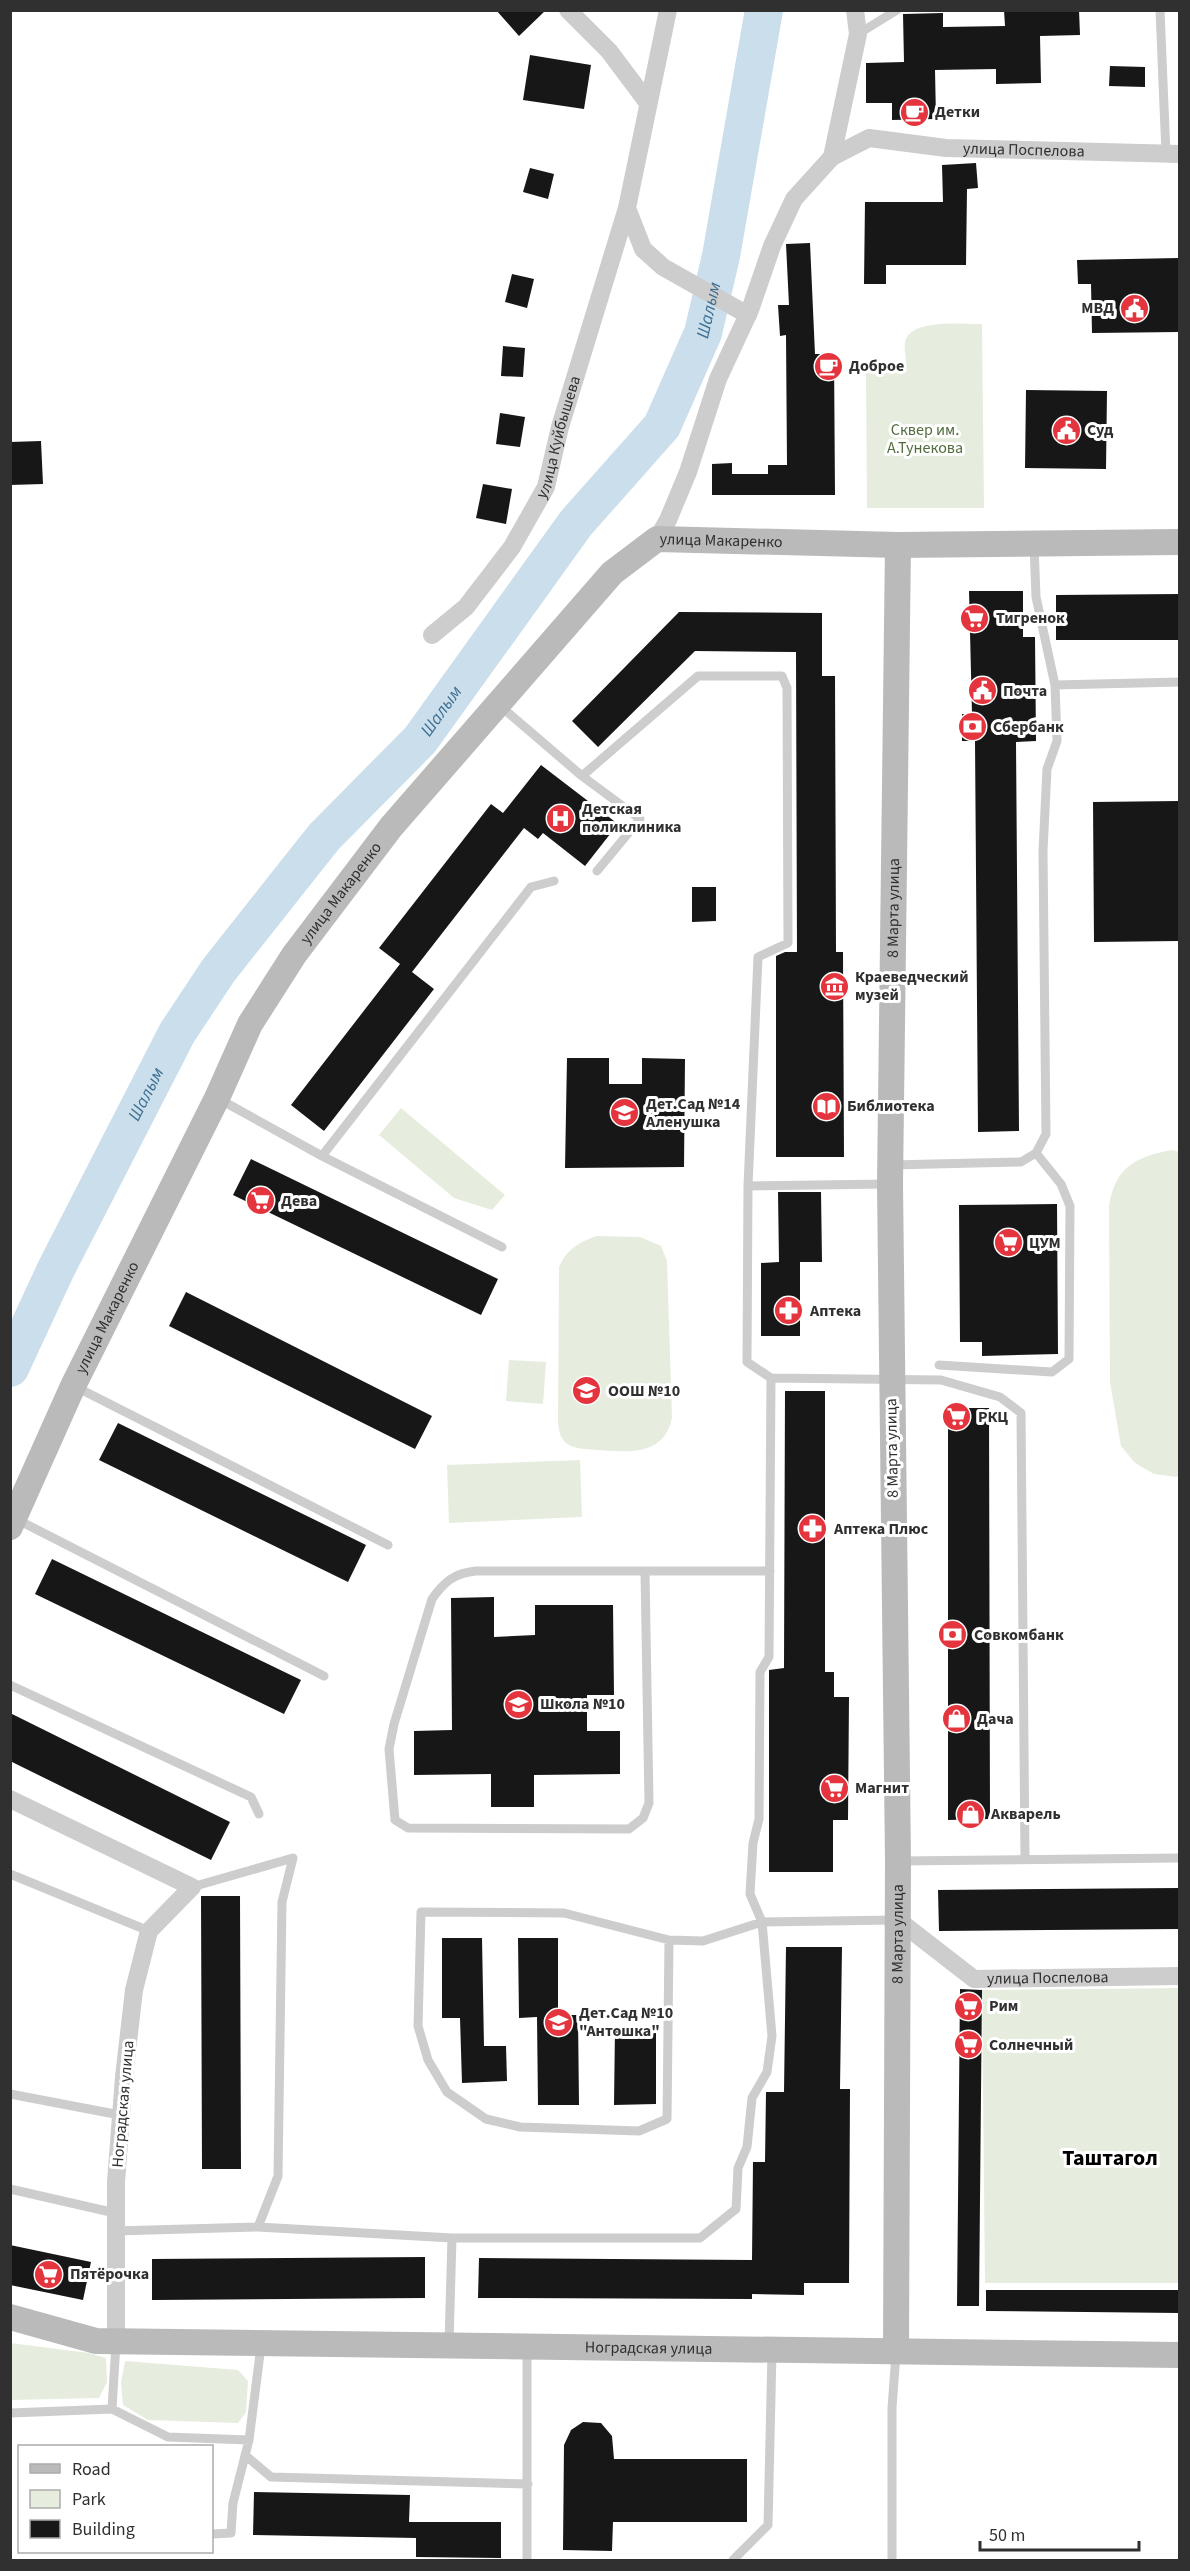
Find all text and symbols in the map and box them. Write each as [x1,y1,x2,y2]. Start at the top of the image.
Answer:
cafe icon: Детки [898,96,930,128]
place label: Детки [935,101,980,123]
street label: улица Поспелова [963,137,1085,163]
water label: Шалым [690,280,727,341]
public building icon: МВД [1119,292,1151,324]
place label: МВД [1081,297,1114,319]
cafe icon: Доброе [812,350,844,382]
place label: Доброе [849,355,904,377]
street label: улица Куйбышева [531,373,586,503]
public building icon: Суд [1050,414,1082,446]
park label: Сквер им. А.Тунекова [887,419,963,459]
place label: Суд [1087,419,1114,441]
street label: улица Макаренко [659,528,783,553]
supermarket icon: Тигренок [959,602,991,634]
place label: Тигренок [996,607,1065,629]
public building icon: Почта [966,675,998,707]
water label: Шалым [414,680,468,741]
place label: Почта [1003,680,1047,702]
bank icon: Сбербанк [956,711,988,743]
place label: Сбербанк [993,716,1064,738]
place label: Детская поликлиника [582,798,682,838]
hospital icon: Детская поликлиника [545,802,577,834]
street label: улица Макаренко [295,837,387,949]
street label: 8 Марта улица [882,858,905,958]
place label: Краеведческий музей [855,966,968,1006]
museum icon: Краеведческий музей [818,970,850,1002]
water label: Шалым [122,1063,170,1125]
library icon: Библиотека [810,1090,842,1122]
place label: Дет.Сад №14 Аленушка [645,1093,741,1133]
place label: Библиотека [847,1095,935,1117]
school or university icon: Дет.Сад №14 Аленушка [609,1097,641,1129]
supermarket icon: Дева [244,1185,276,1217]
place label: Дева [281,1190,317,1212]
supermarket icon: ЦУМ [992,1227,1024,1259]
place label: ЦУМ [1029,1232,1061,1254]
street label: улица Макаренко [70,1258,145,1377]
pharmacy icon: Аптека [773,1295,805,1327]
place label: Аптека [809,1300,861,1322]
school or university icon: ООШ №10 [571,1375,603,1407]
place label: ООШ №10 [608,1380,680,1402]
street label: 8 Марта улица [880,1398,904,1498]
supermarket icon: РКЦ [941,1401,973,1433]
place label: РКЦ [978,1406,1008,1428]
pharmacy icon: Аптека Плюс [797,1513,829,1545]
place label: Аптека Плюс [833,1518,929,1540]
bank icon: Совкомбанк [937,1619,969,1651]
place label: Совкомбанк [974,1624,1064,1646]
school or university icon: Школа №10 [503,1688,535,1720]
place label: Школа №10 [540,1693,625,1715]
shop icon: Дача [940,1703,972,1735]
place label: Дача [977,1708,1014,1730]
supermarket icon: Магнит [818,1772,850,1804]
place label: Магнит [855,1777,909,1799]
shop icon: Акварель [954,1798,986,1830]
place label: Акварель [990,1803,1061,1825]
street label: 8 Марта улица [886,1884,909,1984]
street label: улица Поспелова [987,1966,1109,1990]
supermarket icon: Рим [952,1990,984,2022]
place label: Рим [989,1995,1018,2017]
place label: Дет.Сад №10 "Антошка" [579,2002,673,2042]
school or university icon: Дет.Сад №10 "Антошка" [542,2006,574,2038]
supermarket icon: Солнечный [952,2029,984,2061]
place label: Солнечный [989,2034,1073,2056]
street label: Ноградская улица [106,2040,140,2168]
district label: Таштагол [1062,2142,1158,2174]
supermarket icon: Пятёрочка [33,2258,65,2290]
place label: Пятёрочка [70,2263,149,2285]
street label: Ноградская улица [585,2336,713,2360]
legend [18,2445,213,2553]
text: Road [72,2457,111,2482]
text: Park [72,2487,106,2512]
scale bar [980,2514,1139,2552]
text: Building [72,2517,135,2542]
text: 50 m [989,2523,1025,2548]

